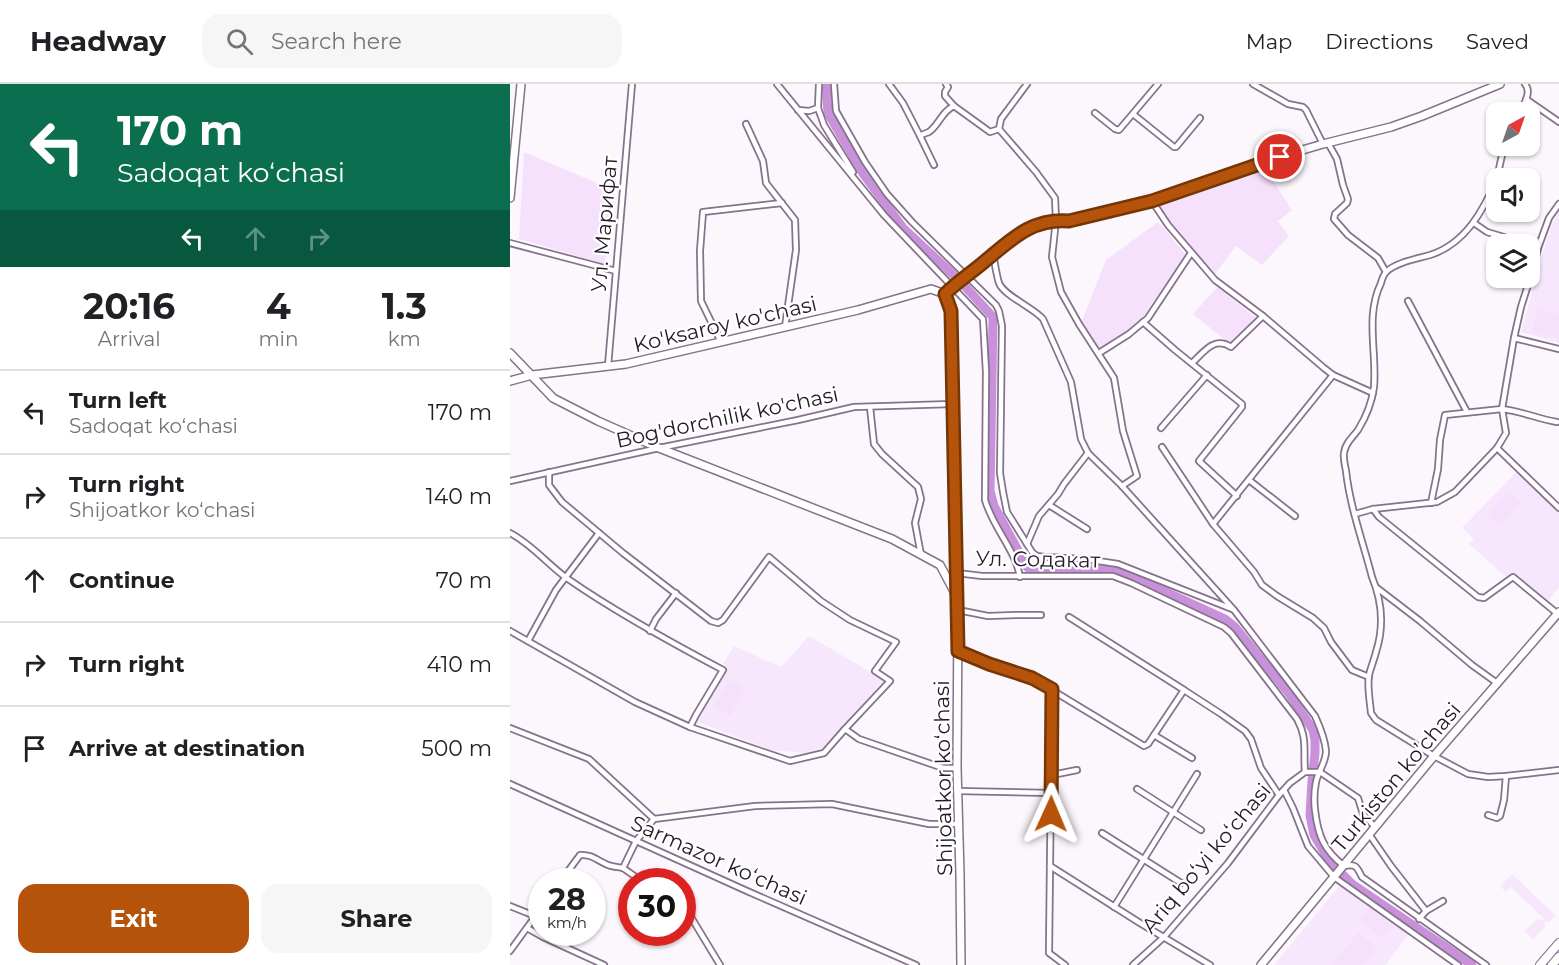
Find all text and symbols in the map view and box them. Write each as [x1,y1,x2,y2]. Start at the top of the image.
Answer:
search box [202,14,622,68]
text: Headway [30,24,166,58]
icon: search [223,25,256,58]
text: Search here [271,28,402,55]
text: Map [1246,29,1292,54]
text: Directions [1325,29,1433,54]
text: Saved [1466,29,1529,54]
north arrow [1486,102,1540,156]
map controls [1486,102,1540,288]
text: 170 m [117,104,243,156]
icon: left [18,108,96,186]
pin [1254,131,1305,182]
icon: arrive [1263,140,1296,173]
street label: Ул. Марифат [586,155,622,293]
text: Sadoqat koʻchasi [117,156,345,189]
button: sound [1486,168,1540,222]
icon: left [176,222,209,255]
icon: ahead [239,222,272,255]
icon: right [302,222,335,255]
button: layers [1486,234,1540,288]
text: 20:16 [83,284,175,328]
text: 4 [266,284,291,328]
text: 1.3 [382,284,427,328]
street label: Ko'ksaroy ko'chasi [631,291,819,357]
text: Arrival [98,327,161,351]
text: min [258,327,299,351]
text: km [388,327,421,351]
street label: Bog'dorchilik ko'chasi [613,381,841,453]
text: Turn left [69,387,167,414]
icon: left [18,396,51,429]
text: 170 m [428,399,492,426]
text: Sadoqat koʻchasi [69,414,238,438]
text: Turn right [69,471,184,498]
icon: right [18,480,51,513]
text: 140 m [426,483,492,510]
text: Shijoatkor koʻchasi [69,498,255,522]
street label: Ул. Содакат [975,545,1101,573]
icon: ahead [18,564,51,597]
text: Continue [69,567,175,594]
text: 70 m [436,567,492,594]
icon: right [18,648,51,681]
text: Turn right [69,651,184,678]
text: 410 m [426,651,492,678]
street label: Shijoatkor koʻchasi [929,680,957,876]
street label: Turkiston ko’chasi [1326,697,1466,857]
icon: arrive [18,732,51,765]
text: Arrive at destination [69,735,305,762]
text: 500 m [421,735,492,762]
street label: Ariq boʻyi koʻchasi [1136,778,1276,938]
position arrow [1019,782,1083,846]
street label: Sarmazor koʻchasi [627,810,811,910]
speed limit sign: 30 [618,868,696,946]
text: 28 [548,881,586,918]
button: Exit [18,884,249,953]
button: Share [261,884,492,953]
text: km/h [547,913,587,932]

